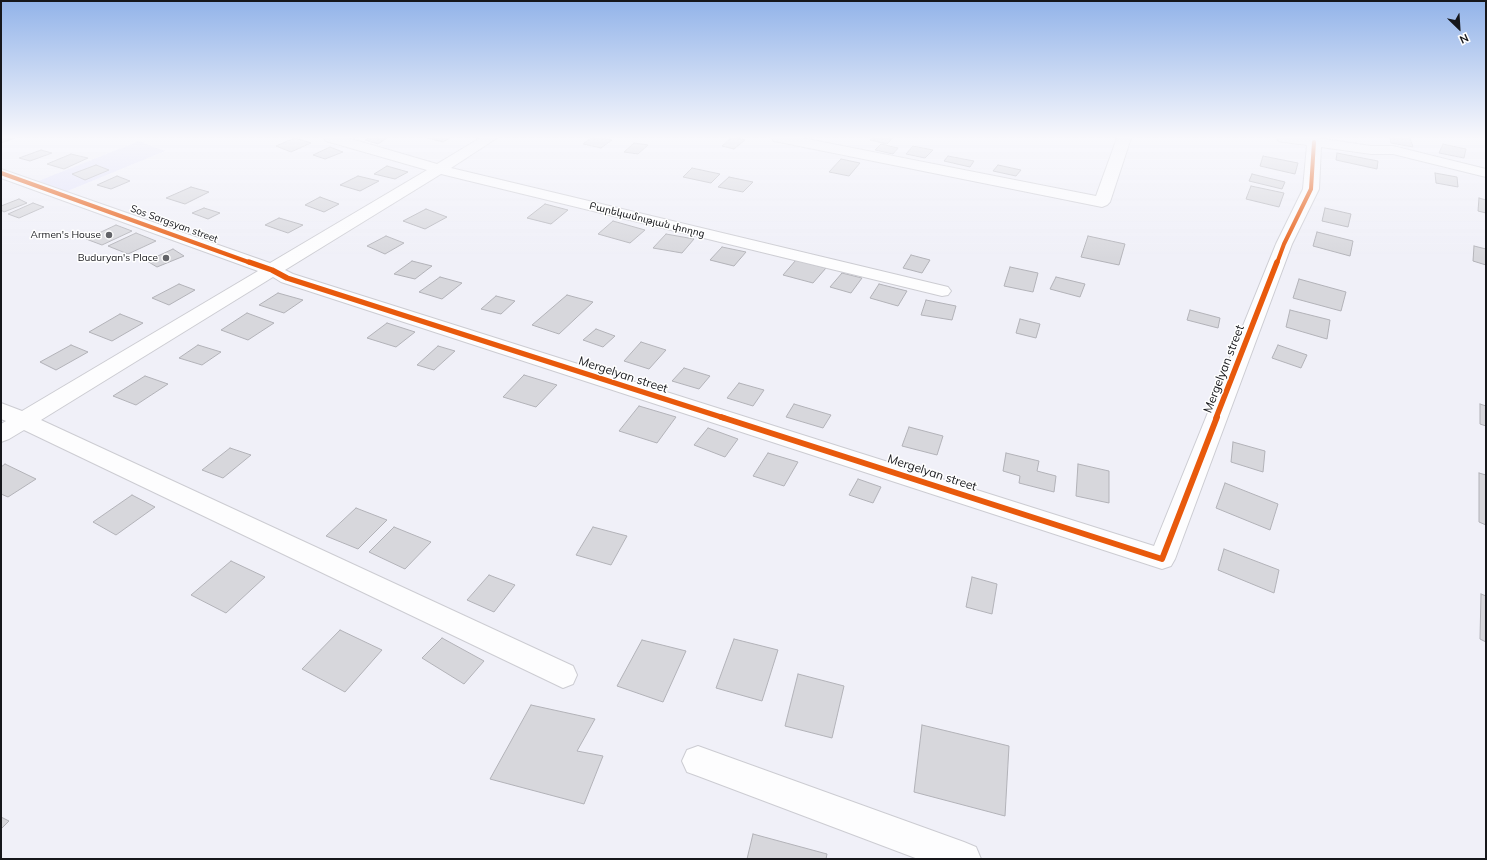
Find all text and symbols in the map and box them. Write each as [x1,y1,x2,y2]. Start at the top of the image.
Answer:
north arrow [1439,8,1479,48]
text: N [1457,31,1471,47]
street label: Բարեկամության փողոց [588,200,706,240]
street label: Sos Sargsyan street [129,203,219,245]
place label: Armen's House [31,229,101,241]
marker: Armen's House [104,230,114,240]
place label: Buduryan's Place [78,252,158,264]
marker: Buduryan's Place [161,253,171,263]
street label: Mergelyan street [1201,323,1247,415]
street label: Mergelyan street [577,354,669,396]
street label: Mergelyan street [886,452,978,494]

